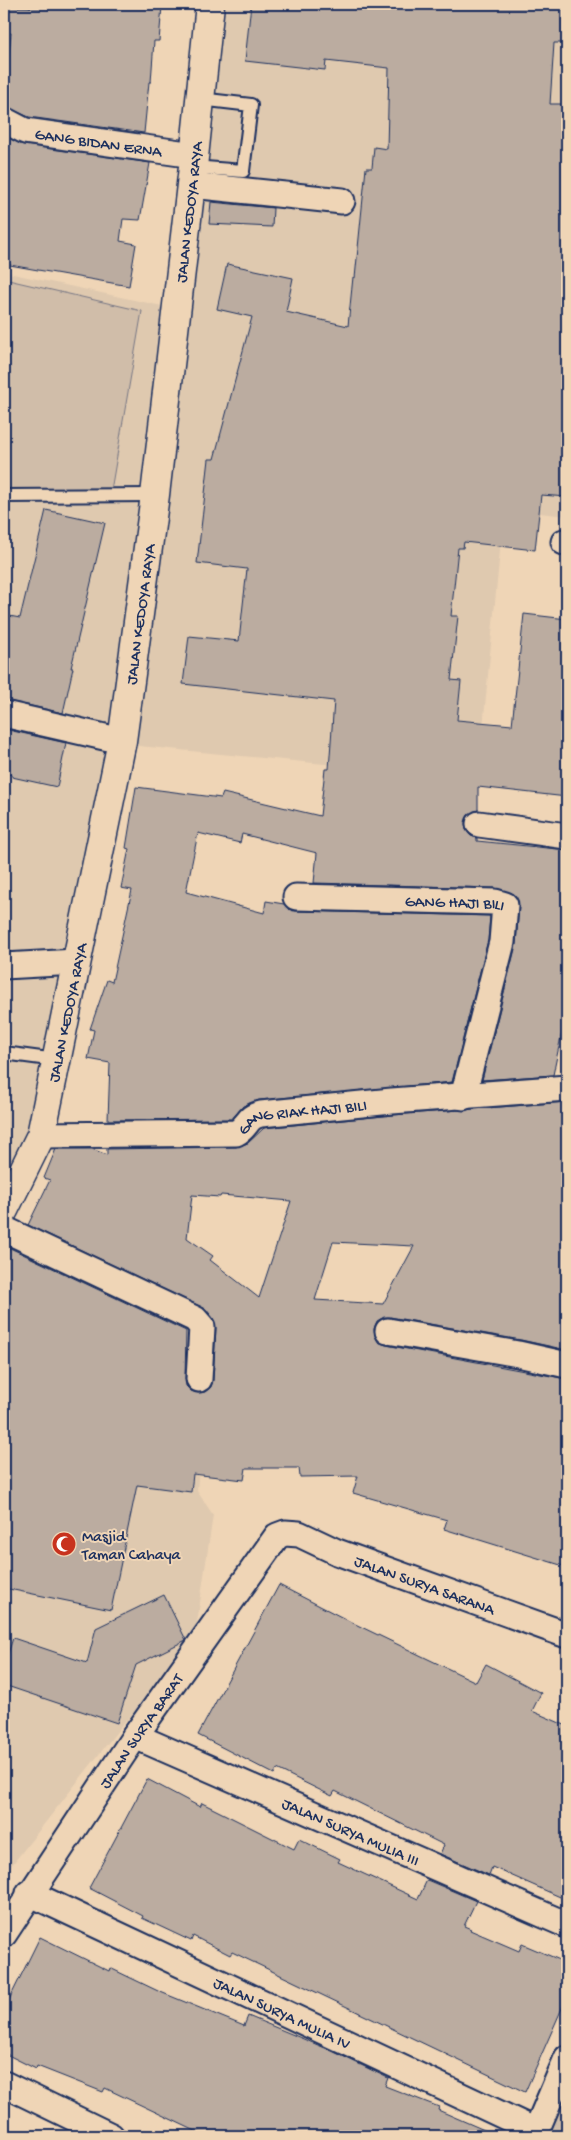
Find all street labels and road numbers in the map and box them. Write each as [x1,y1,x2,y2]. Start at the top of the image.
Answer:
street label: GANG BIDAN ERNA [33,126,164,164]
street label: JALAN KEDOYA RAYA [174,139,209,284]
street label: JALAN KEDOYA RAYA [124,541,162,686]
street label: GANG HAJI BILI [404,894,506,917]
street label: JALAN KEDOYA RAYA [46,940,94,1084]
street label: GANG RIAK HAJI BILI [235,1098,368,1140]
street label: JALAN SURYA SARANA [351,1553,498,1622]
street label: JALAN SURYA BARAT [97,1671,189,1793]
street label: JALAN SURYA MULIA III [278,1795,421,1872]
street label: JALAN SURYA MULIA IV [209,1975,353,2055]

